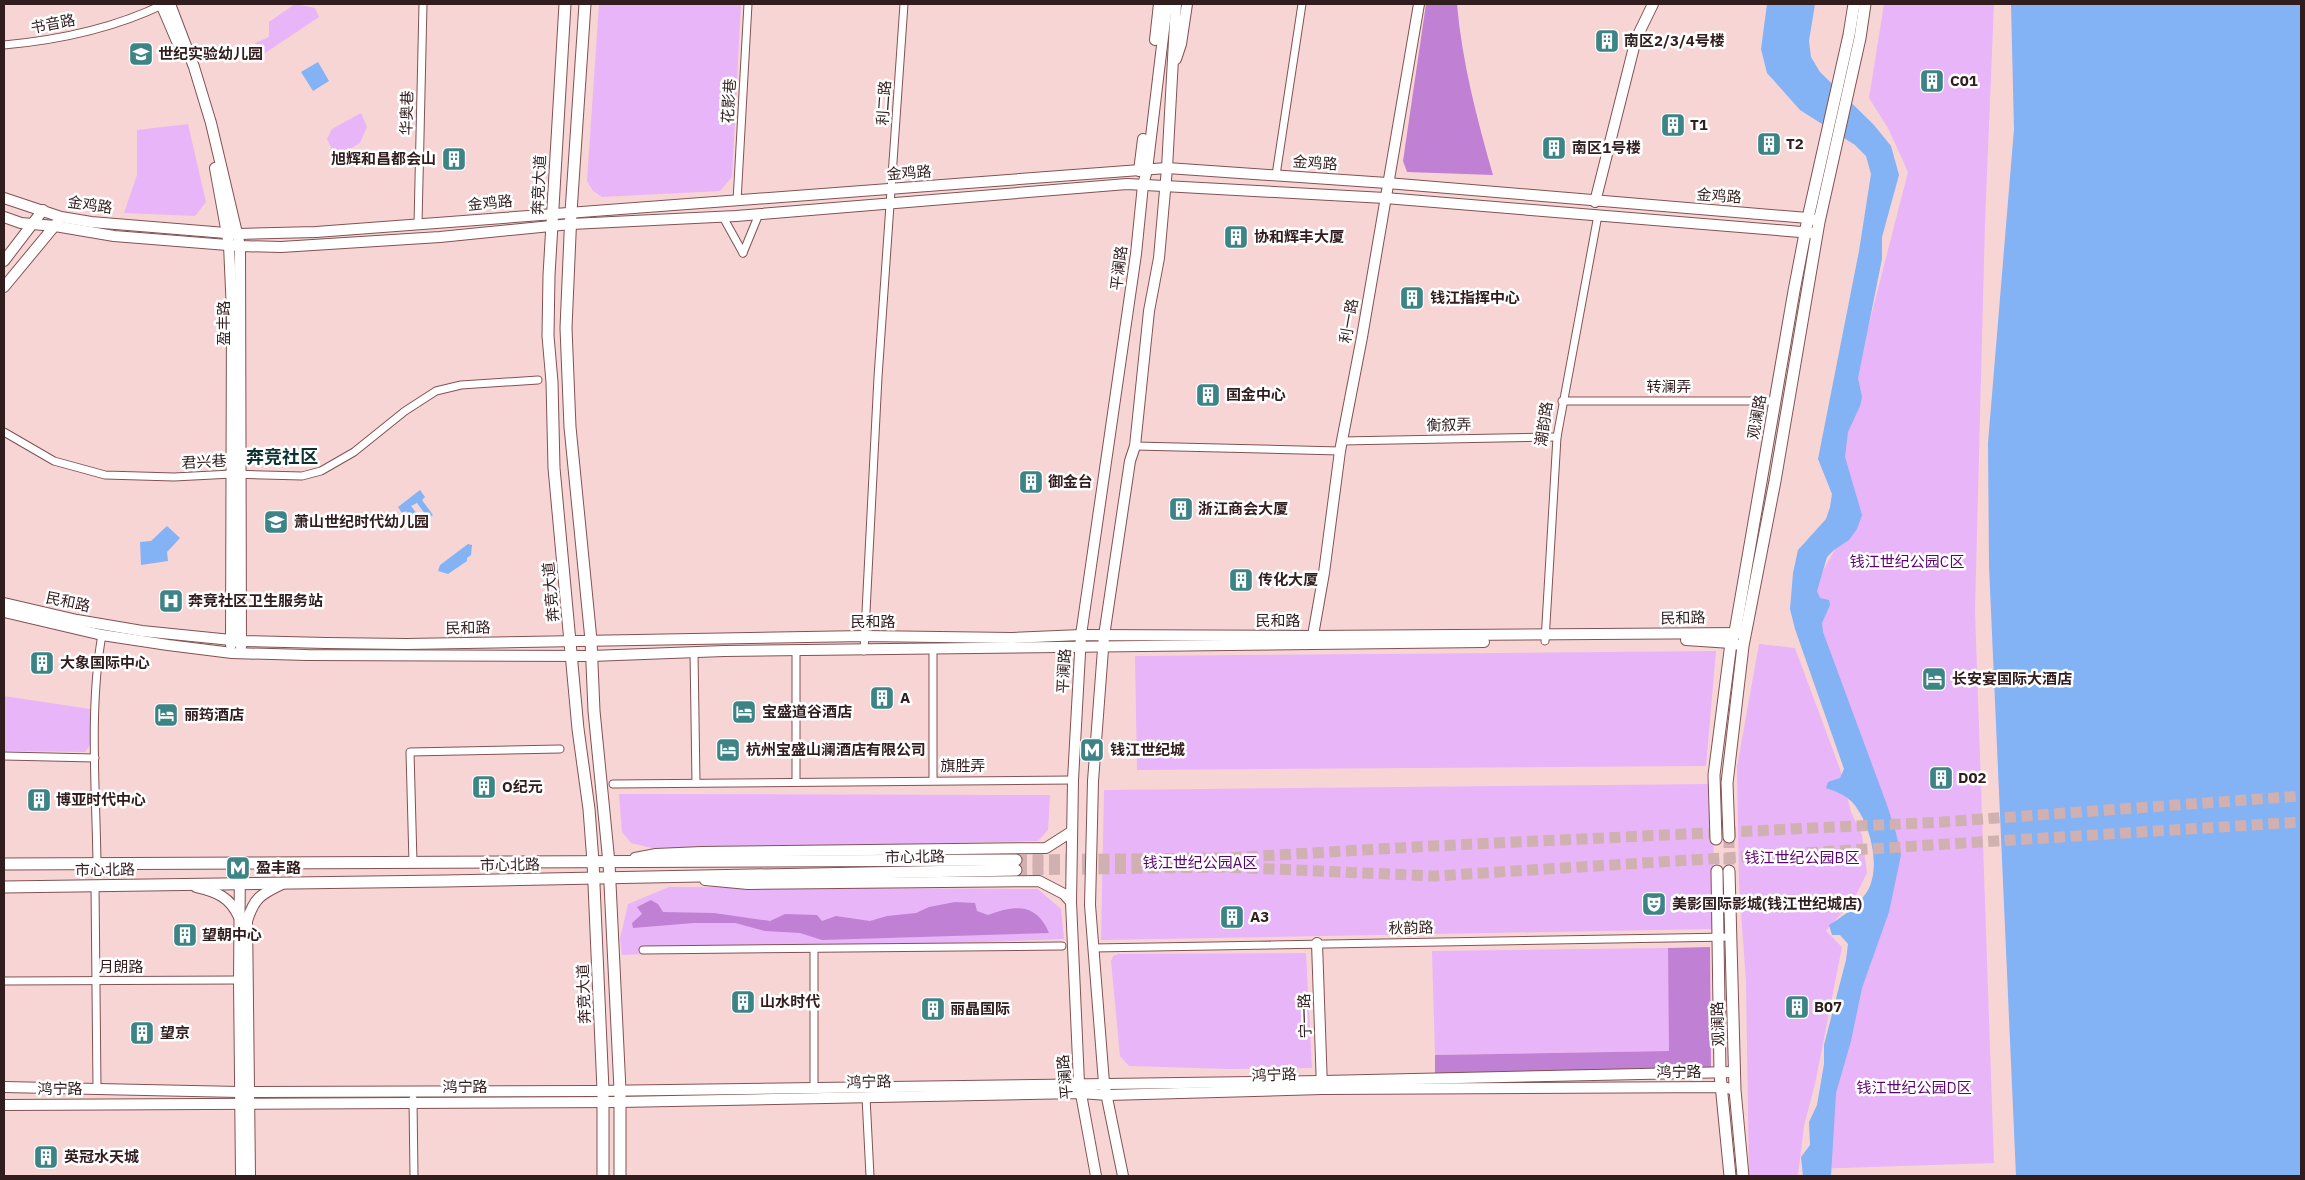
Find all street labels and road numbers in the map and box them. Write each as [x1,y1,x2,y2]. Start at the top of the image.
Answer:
street label: 书音路 [29,10,77,37]
street label: 花影巷 [718,78,739,124]
street label: 利二路 [872,80,895,126]
street label: 华奥巷 [397,90,416,136]
street label: 金鸡路 [1292,151,1338,174]
street label: 奔竞大道 [527,155,550,215]
street label: 金鸡路 [886,161,932,184]
street label: 金鸡路 [1696,184,1742,207]
street label: 金鸡路 [467,191,513,214]
street label: 金鸡路 [66,192,114,217]
street label: 平澜路 [1106,244,1131,291]
street label: 利一路 [1335,297,1362,345]
street label: 盈丰路 [214,300,233,346]
street label: 转澜弄 [1646,377,1692,396]
street label: 观澜路 [1743,393,1770,441]
street label: 潮韵路 [1531,400,1556,448]
street label: 衡叙弄 [1426,415,1472,434]
street label: 君兴巷 [181,451,227,472]
street label: 奔竞大道 [538,561,563,623]
street label: 民和路 [44,588,92,615]
street label: 民和路 [1660,608,1706,627]
street label: 民和路 [1255,611,1301,630]
street label: 民和路 [850,612,896,631]
street label: 民和路 [445,618,491,637]
street label: 平澜路 [1053,648,1074,694]
street label: 旗胜弄 [940,756,986,775]
street label: 市心北路 [885,846,945,867]
street label: 市心北路 [480,854,540,875]
street label: 市心北路 [75,859,135,880]
street label: 秋韵路 [1388,918,1434,937]
street label: 月朗路 [98,957,144,976]
street label: 奔竞大道 [573,964,594,1024]
street label: 宁一路 [1294,993,1315,1039]
street label: 观澜路 [1707,1001,1728,1047]
street label: 平澜路 [1053,1054,1076,1100]
street label: 鸿宁路 [1656,1062,1702,1081]
street label: 鸿宁路 [1251,1064,1297,1085]
street label: 鸿宁路 [846,1072,892,1091]
street label: 鸿宁路 [442,1077,488,1096]
street label: 鸿宁路 [37,1079,83,1098]

